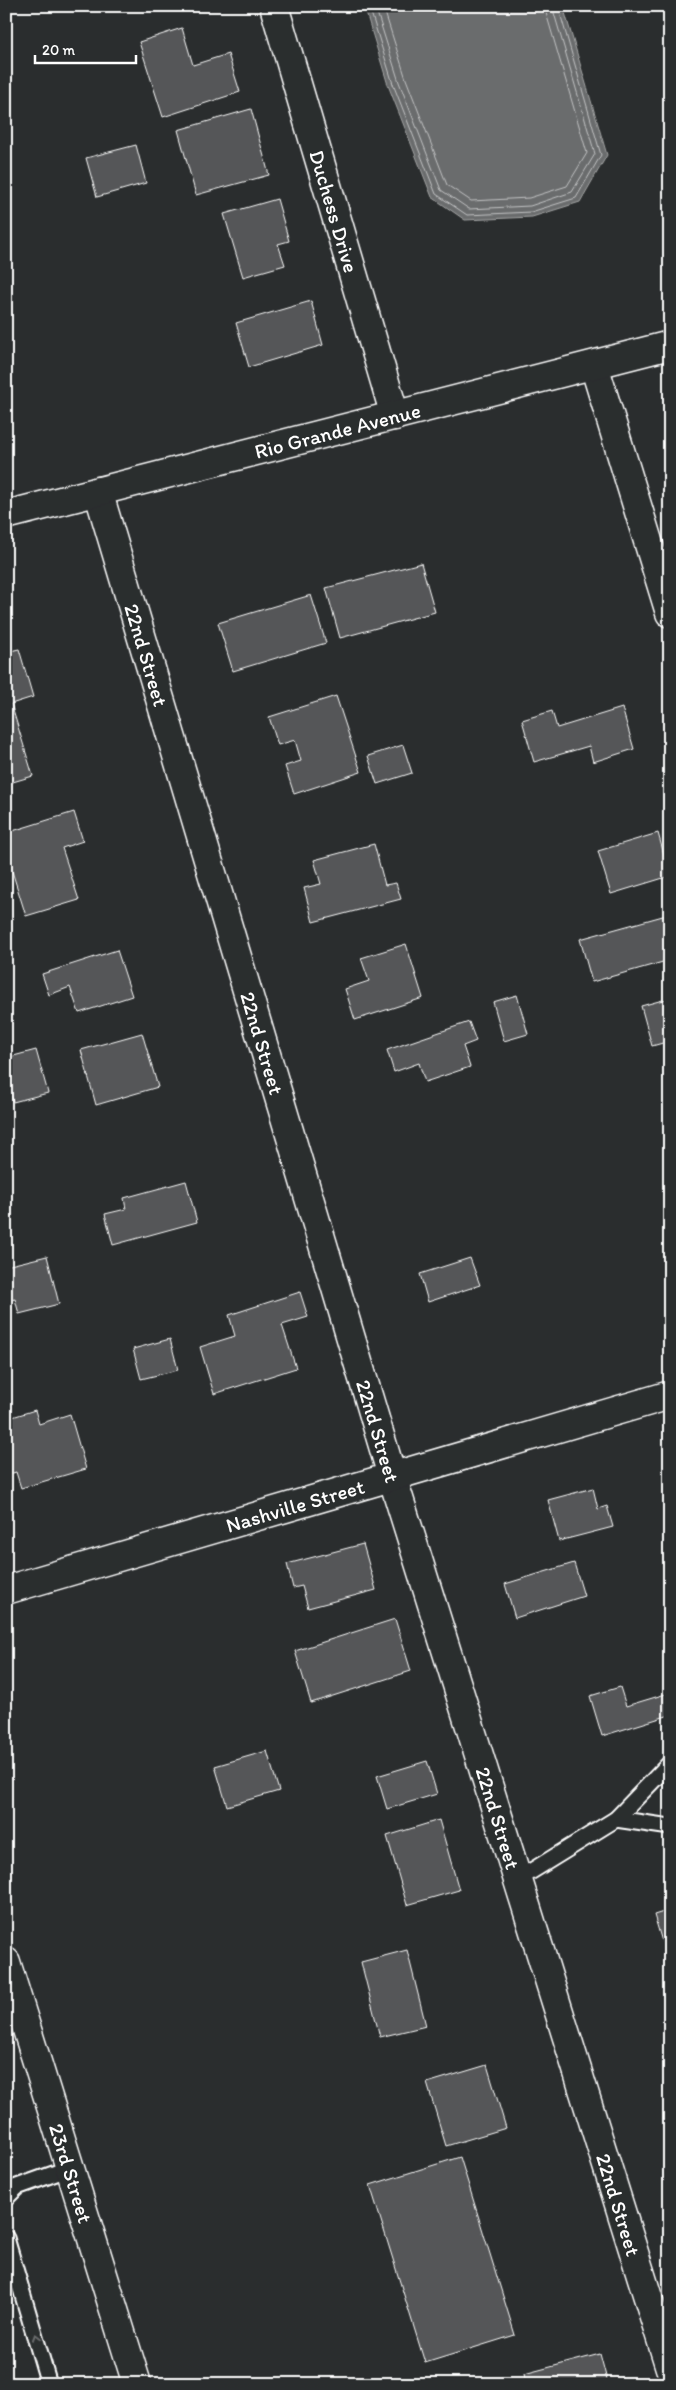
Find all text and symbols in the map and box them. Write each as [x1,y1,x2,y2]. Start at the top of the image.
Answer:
scale bar [35,32,136,64]
text: 20 m [42,41,76,59]
street label: Duchess Drive [305,147,364,275]
street label: Rio Grande Avenue [252,397,423,463]
street label: 22nd Street [120,601,174,709]
street label: 22nd Street [236,989,290,1097]
street label: 22nd Street [351,1377,406,1486]
street label: Nashville Street [223,1473,367,1537]
street label: 22nd Street [471,1764,526,1872]
street label: 23rd Street [44,2120,99,2226]
street label: 22nd Street [591,2150,647,2259]
one-way arrow [32,2333,42,2341]

